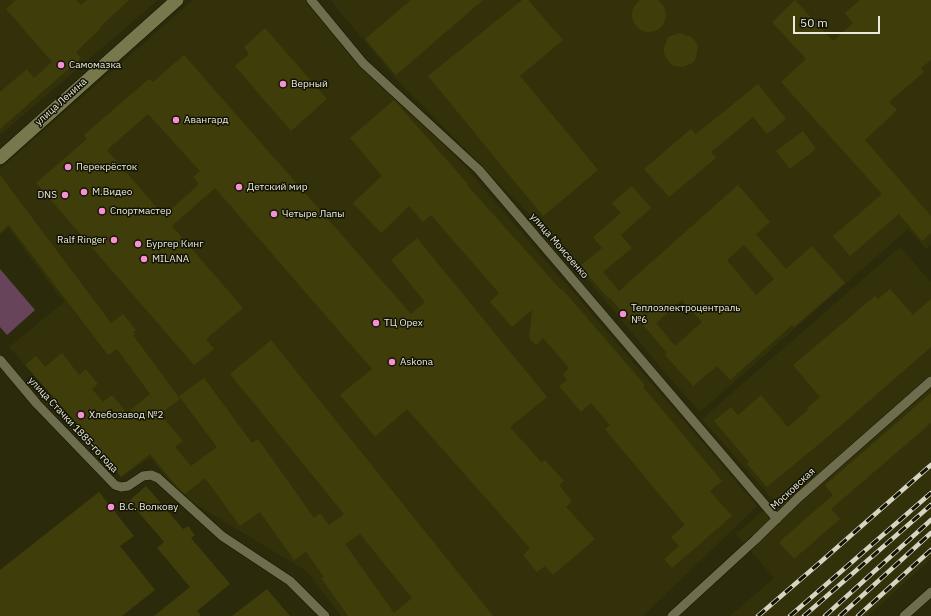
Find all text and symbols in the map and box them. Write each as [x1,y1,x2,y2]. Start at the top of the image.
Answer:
scale bar [795,8,882,34]
text: 50 m [800,15,828,30]
place label: Самомазка [69,59,121,71]
marker: Самомазка [56,60,66,70]
street label: улица Ленина [33,76,89,128]
place label: Верный [291,78,328,90]
marker: Верный [278,79,288,89]
place label: Авангард [184,114,228,126]
marker: Авангард [171,115,181,125]
place label: Перекрёсток [76,161,137,173]
marker: Перекрёсток [63,162,73,172]
place label: Детский мир [247,181,307,193]
marker: Детский мир [234,182,244,192]
place label: М.Видео [92,186,132,198]
marker: М.Видео [79,187,89,197]
place label: DNS [37,189,57,201]
marker: DNS [60,190,70,200]
place label: Спортмастер [110,205,171,217]
marker: Спортмастер [97,206,107,216]
place label: Четыре Лапы [282,208,345,220]
marker: Четыре Лапы [269,209,279,219]
street label: улица Моисеенко [527,211,591,281]
place label: Ralf Ringer [57,234,106,246]
marker: Ralf Ringer [109,235,119,245]
place label: Бургер Кинг [146,238,203,250]
marker: Бургер Кинг [133,239,143,249]
place label: MILANA [152,253,189,265]
marker: MILANA [139,254,149,264]
place label: Теплоэлектроцентраль №6 [631,302,740,326]
marker: Теплоэлектроцентраль №6 [618,309,628,319]
place label: ТЦ Орех [384,317,423,329]
marker: ТЦ Орех [371,318,381,328]
place label: Askona [400,356,433,368]
marker: Askona [387,357,397,367]
street label: улица Стачки 1885-го года [26,375,120,475]
place label: Хлебозавод №2 [89,409,164,421]
marker: Хлебозавод №2 [76,410,86,420]
street label: Московская [768,465,818,513]
place label: В.С. Волкову [119,501,178,513]
marker: В.С. Волкову [106,502,116,512]

